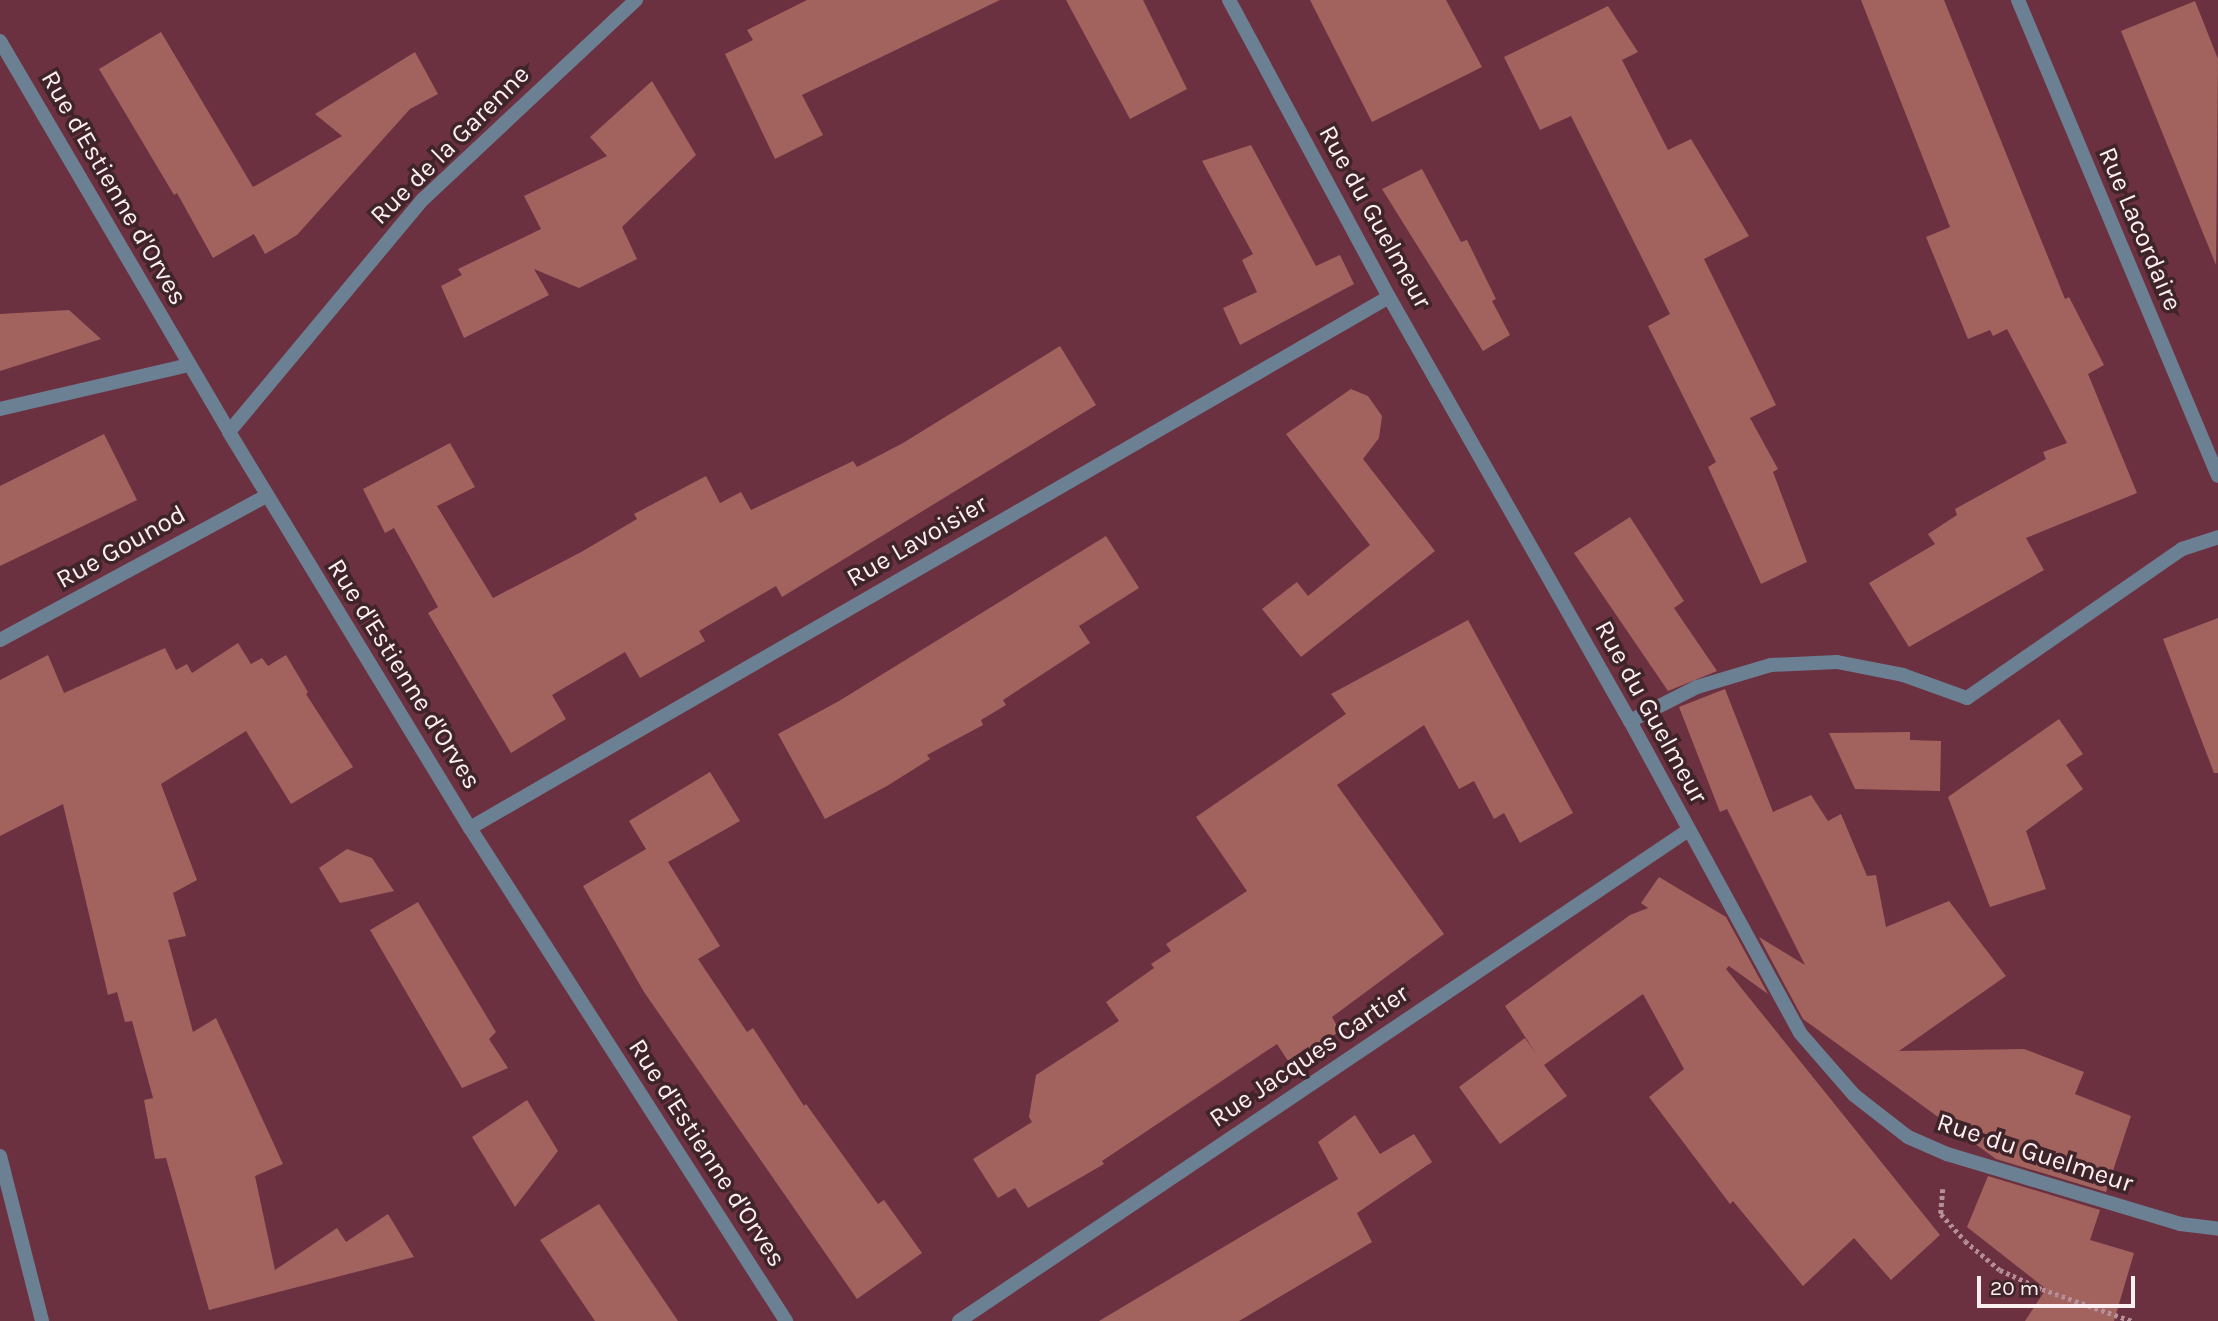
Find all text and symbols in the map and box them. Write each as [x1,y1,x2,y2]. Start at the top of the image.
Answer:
street label: Rue de la Garenne [364,59,536,231]
street label: Rue d'Estienne d'Orves [34,65,194,311]
street label: Rue du Guelmeur [1312,120,1438,314]
street label: Rue Lacordaire [2091,142,2189,316]
street label: Rue Lavoisier [841,488,993,594]
street label: Rue Gounod [51,499,191,595]
street label: Rue d'Estienne d'Orves [320,553,488,795]
street label: Rue du Guelmeur [1588,615,1714,809]
street label: Rue Jacques Cartier [1204,978,1414,1134]
street label: Rue d'Estienne d'Orves [622,1033,792,1273]
street label: Rue du Guelmeur [1933,1107,2137,1199]
scale bar [1980,1262,2138,1306]
text: 20 m [1990,1276,2039,1300]

